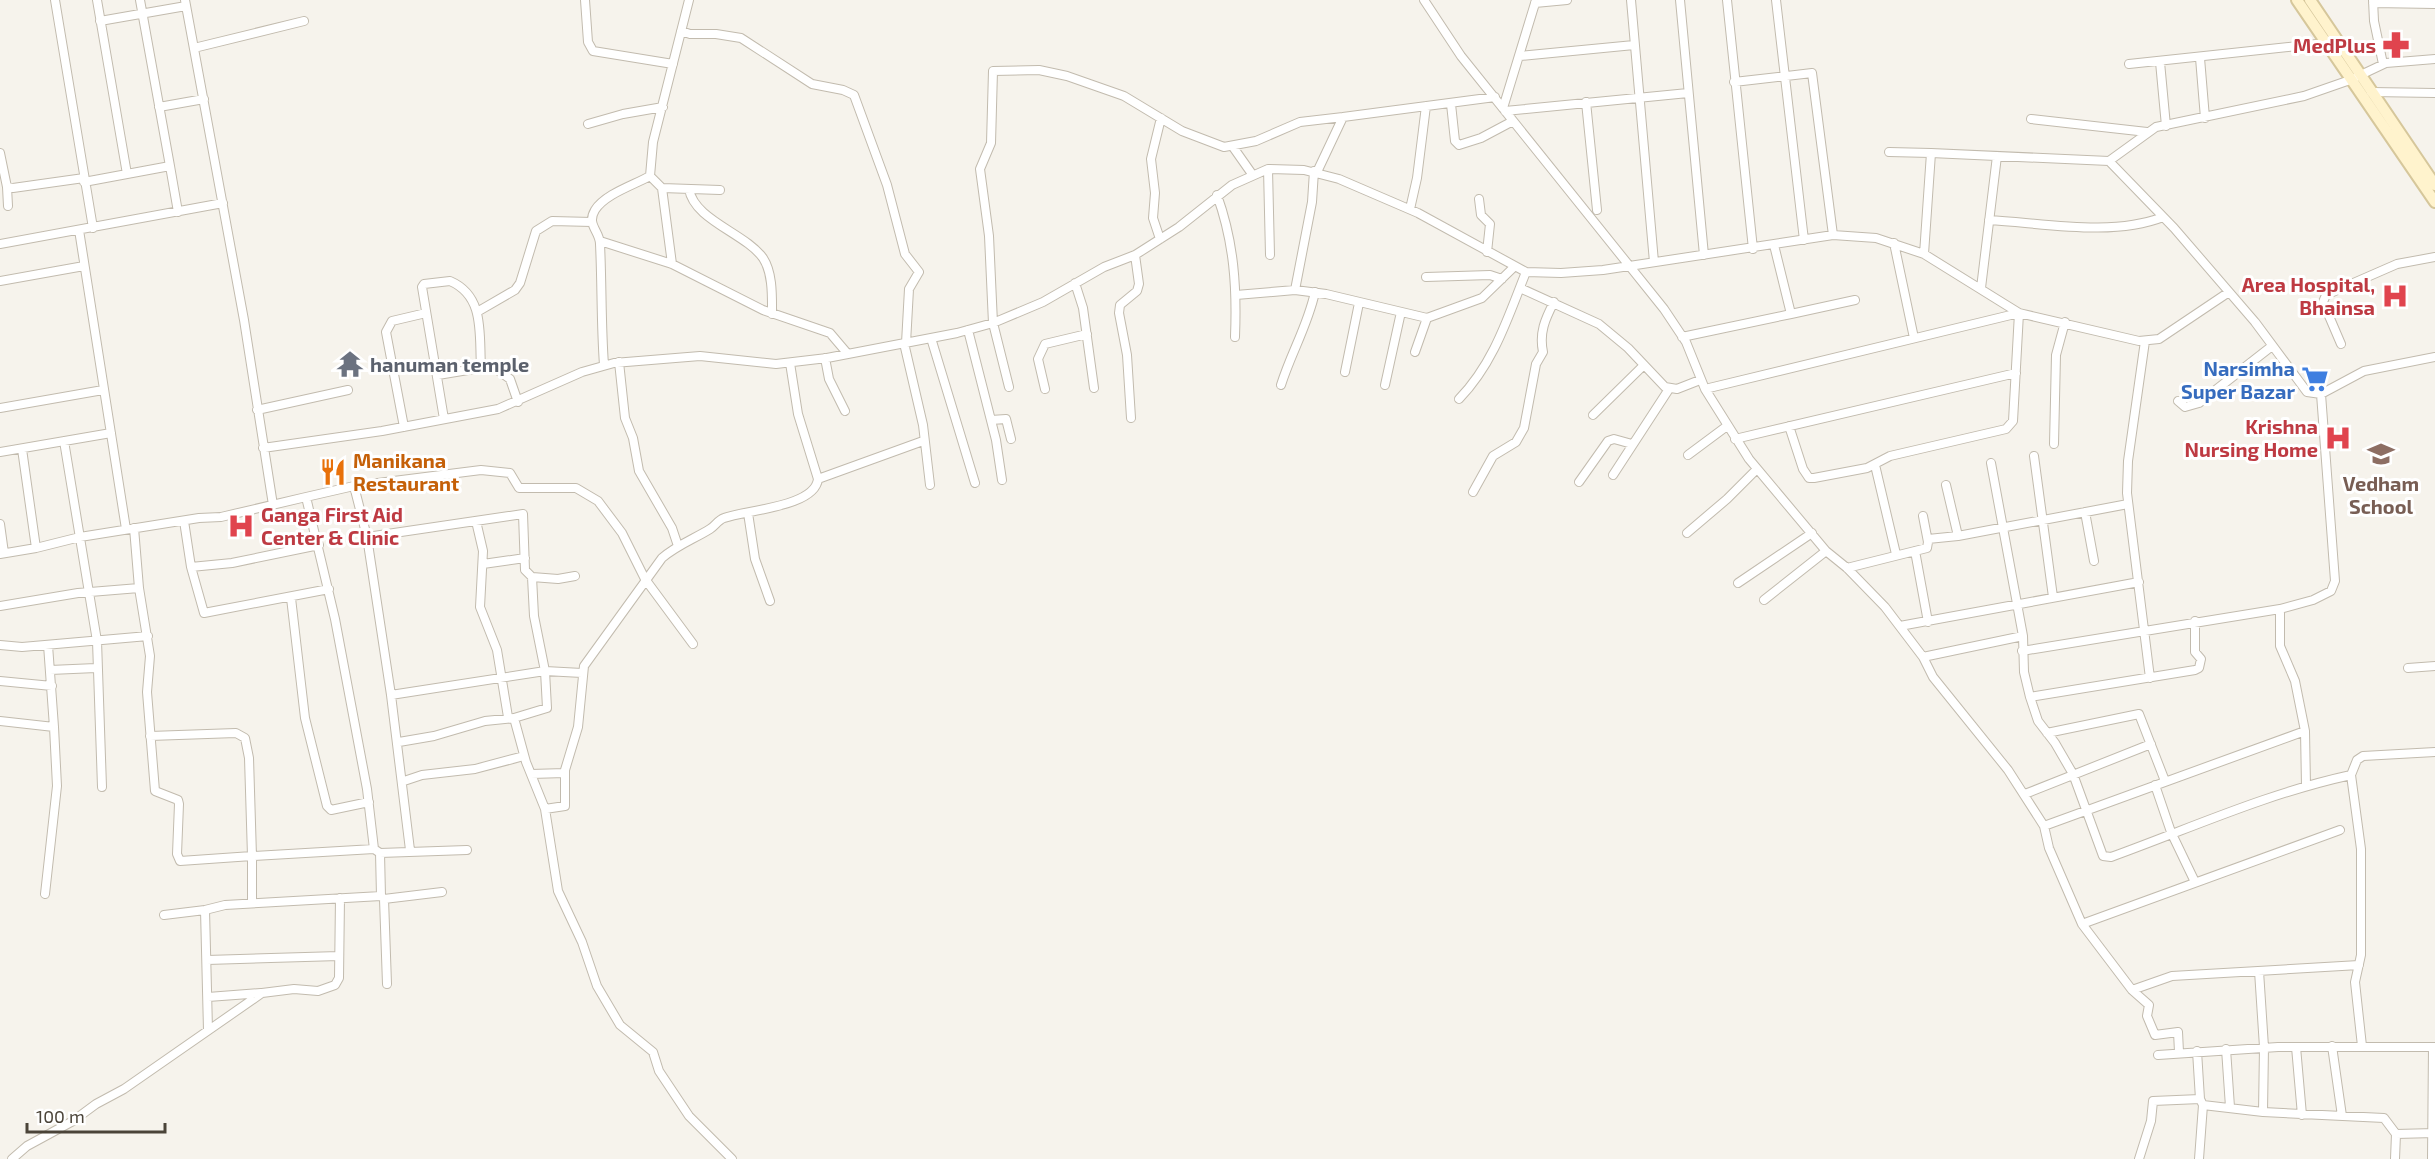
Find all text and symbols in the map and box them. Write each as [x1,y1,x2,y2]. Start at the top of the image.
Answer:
pharmacy icon: MedPlus [2381,30,2411,60]
place label: MedPlus [2293,33,2376,57]
place label: Area Hospital, Bhainsa [2242,272,2375,319]
hospital icon: Area Hospital, Bhainsa [2380,281,2410,311]
temple icon: hanuman temple [335,349,365,379]
place label: hanuman temple [370,352,529,376]
place label: Narsimha Super Bazar [2181,356,2295,403]
supermarket icon: Narsimha Super Bazar [2300,364,2330,394]
place label: Krishna Nursing Home [2185,414,2318,461]
hospital icon: Krishna Nursing Home [2323,423,2353,453]
school or university icon: Vedham School [2366,439,2396,469]
place label: Manikana Restaurant [353,448,459,495]
restaurant icon: Manikana Restaurant [318,457,348,487]
place label: Vedham School [2343,471,2419,518]
place label: Ganga First Aid Center & Clinic [261,502,403,549]
hospital icon: Ganga First Aid Center & Clinic [226,511,256,541]
scale bar [27,1096,165,1134]
text: 100 m [36,1105,85,1127]

